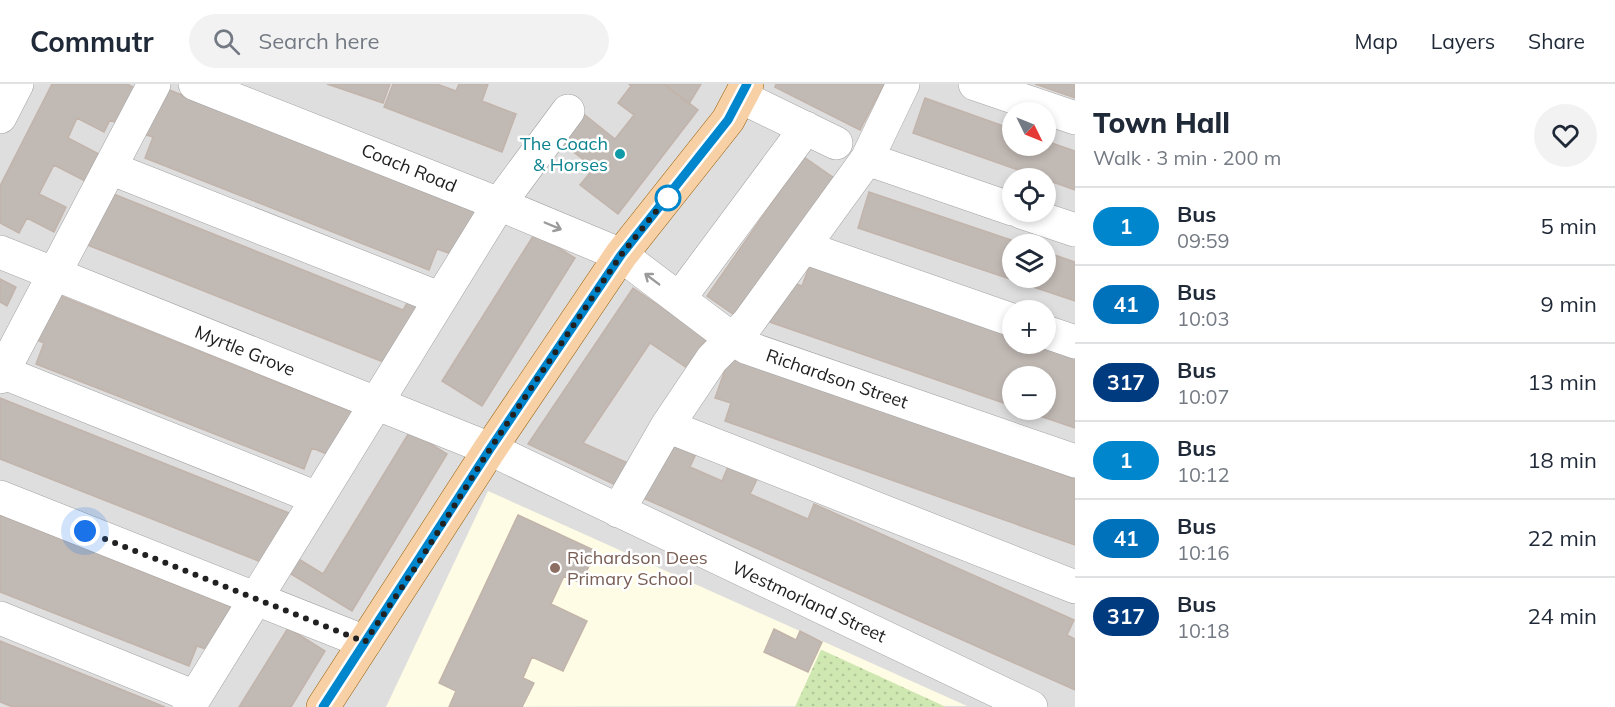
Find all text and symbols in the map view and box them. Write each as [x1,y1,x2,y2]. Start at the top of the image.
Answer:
search box [189,14,609,68]
text: Commutr [30,24,153,59]
icon: search [210,25,243,58]
text: Search here [258,27,379,55]
text: Map [1355,28,1398,54]
text: Layers [1431,28,1495,54]
text: Share [1528,28,1585,54]
north arrow [1002,102,1056,156]
map controls [1002,102,1056,420]
button: heart [1534,104,1597,167]
text: Town Hall [1093,105,1230,140]
place label: The Coach & Horses [520,132,608,176]
street label: Coach Road [358,138,460,197]
text: Walk · 3 min · 200 m [1093,145,1281,170]
marker: The Coach & Horses [613,147,627,161]
button: locate [1002,168,1056,222]
unlabelled marker [655,185,681,211]
text: Bus [1177,200,1216,228]
text: 5 min [1541,212,1597,240]
text: 1 [1120,213,1132,239]
one-way arrow [543,221,561,232]
text: 09:59 [1177,228,1230,253]
button: layers [1002,234,1056,288]
one-way arrow [645,272,661,285]
text: Bus [1177,278,1216,306]
text: 9 min [1541,290,1597,318]
text: 41 [1113,291,1139,317]
button: + [1002,300,1056,354]
text: 10:03 [1177,306,1230,331]
street label: Myrtle Grove [192,320,299,381]
street label: Richardson Street [763,343,911,414]
text: Bus [1177,356,1216,384]
button: − [1002,366,1056,420]
text: 13 min [1527,368,1597,396]
text: 317 [1107,369,1145,395]
text: 10:07 [1177,384,1230,409]
text: Bus [1177,434,1216,462]
text: 18 min [1527,446,1597,474]
text: 1 [1120,447,1132,473]
text: 10:12 [1177,462,1230,487]
text: Bus [1177,512,1216,540]
your location [70,516,100,546]
text: 22 min [1527,524,1597,552]
text: 41 [1113,525,1139,551]
text: 10:16 [1177,540,1230,565]
place label: Richardson Dees Primary School [567,546,708,590]
street label: Westmorland Street [728,556,890,647]
marker: Richardson Dees Primary School [548,561,562,575]
text: Bus [1177,590,1216,618]
text: 24 min [1527,602,1597,630]
text: 317 [1107,603,1145,629]
text: 10:18 [1177,618,1230,643]

